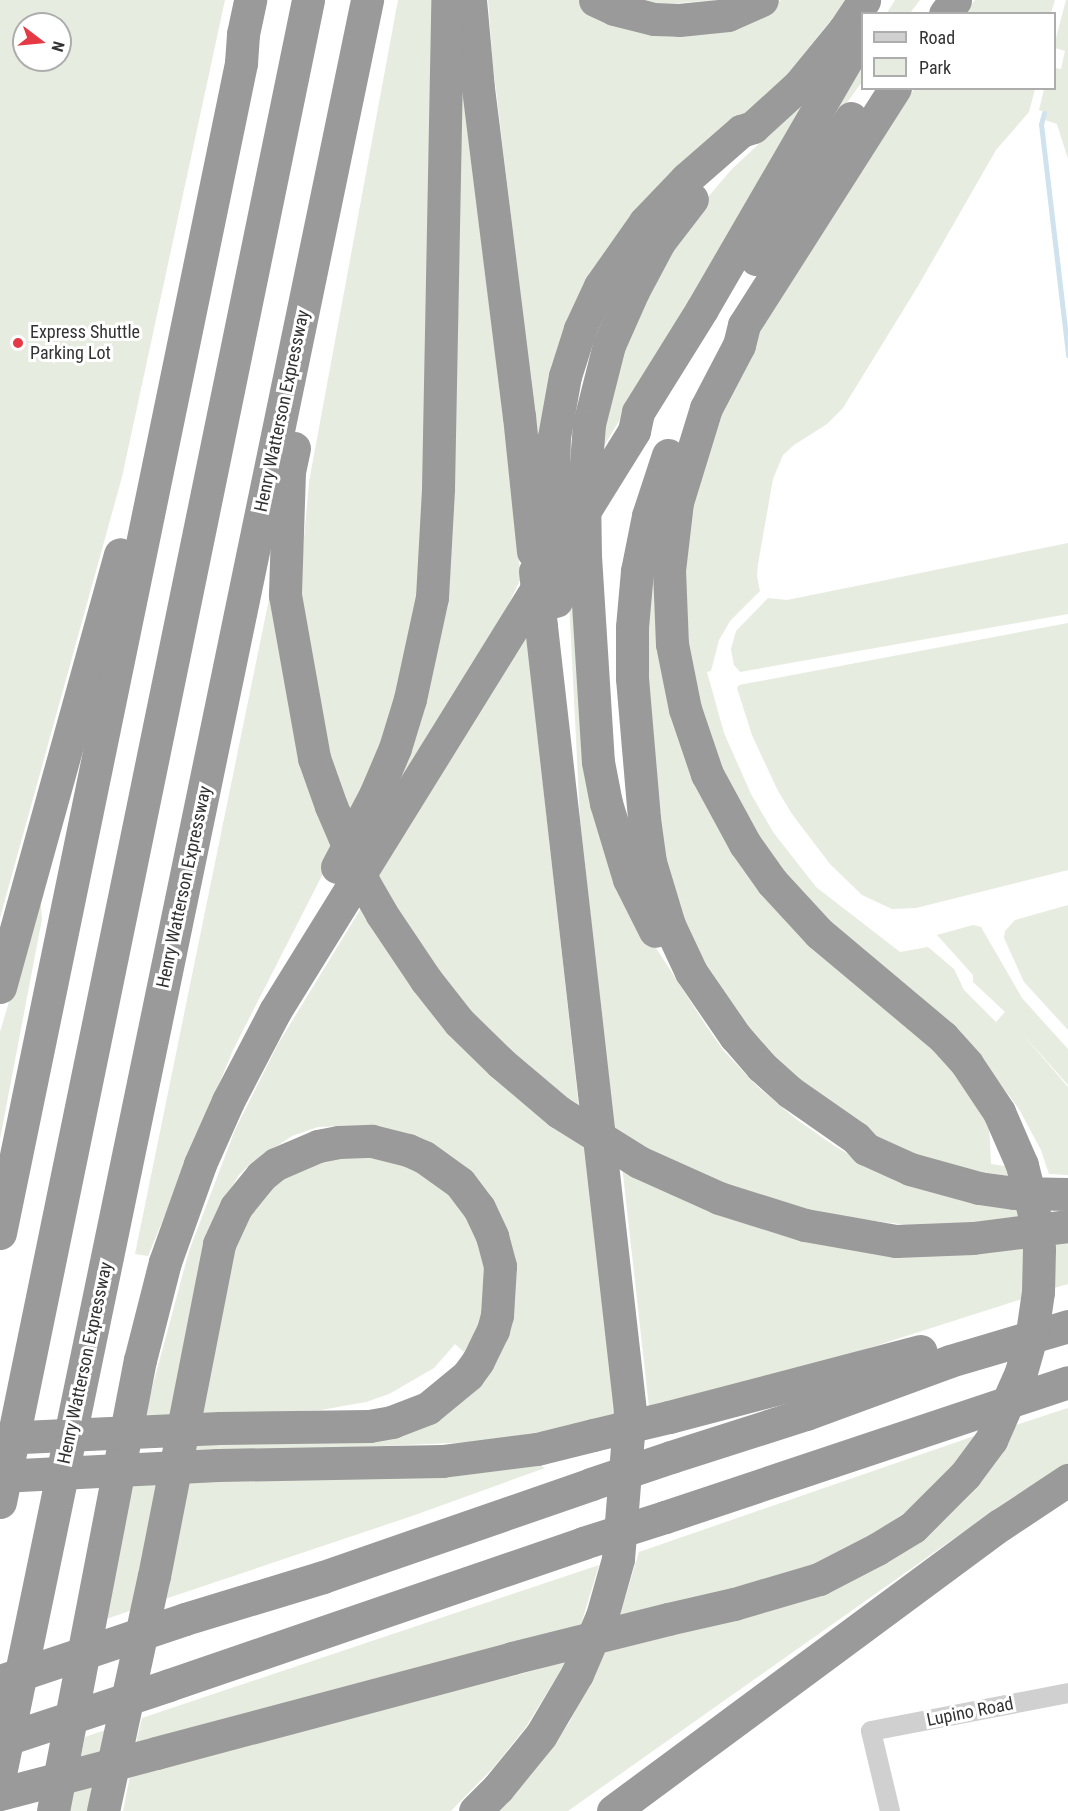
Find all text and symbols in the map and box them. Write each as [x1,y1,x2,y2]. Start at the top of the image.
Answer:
north arrow [12,12,72,72]
legend [861,12,1056,90]
text: Road [919,27,955,48]
text: N [47,39,68,54]
text: Park [919,57,951,78]
street label: Henry Watterson Expressway [250,308,314,514]
place label: Express Shuttle Parking Lot [30,322,140,364]
marker: Express Shuttle Parking Lot [11,336,25,350]
street label: Henry Watterson Expressway [152,784,216,990]
street label: Henry Watterson Expressway [53,1260,117,1466]
street label: Lupino Road [925,1693,1015,1731]

